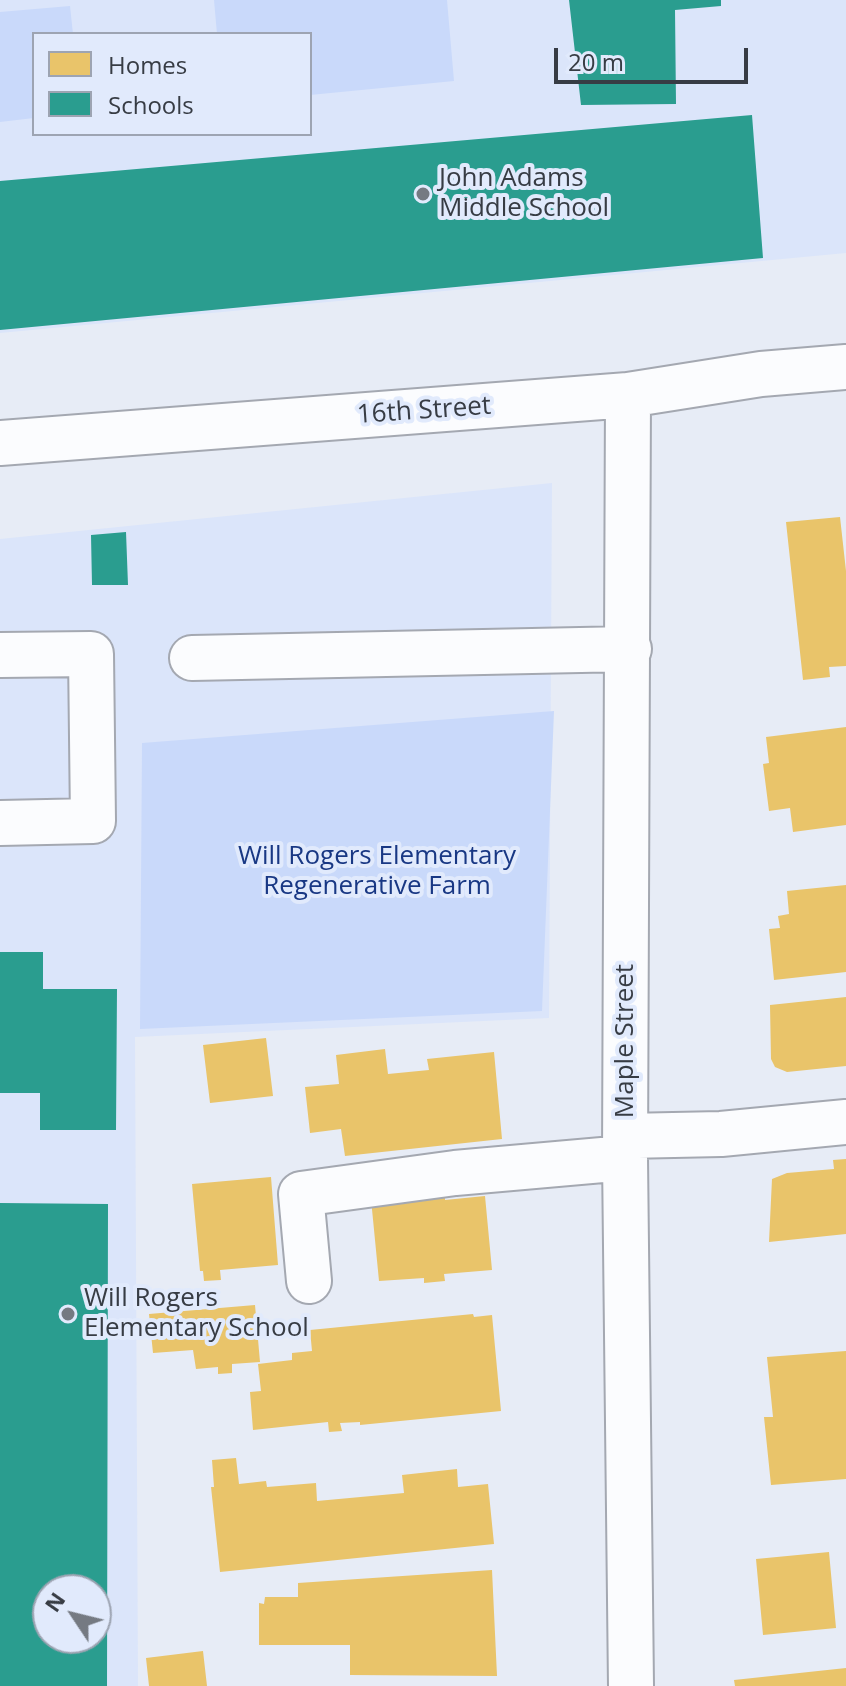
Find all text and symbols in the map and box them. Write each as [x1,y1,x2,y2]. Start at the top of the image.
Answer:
legend [32,32,312,136]
scale bar [558,32,752,82]
text: 20 m [568,45,624,78]
text: Homes [108,48,187,81]
text: Schools [108,88,194,121]
place label: John Adams Middle School [439,163,609,224]
marker: John Adams Middle School [414,185,432,203]
street label: 16th Street [356,391,492,431]
park label: Will Rogers Elementary Regenerative Farm [238,841,516,902]
street label: Maple Street [610,964,642,1118]
place label: Will Rogers Elementary School [84,1283,309,1344]
marker: Will Rogers Elementary School [59,1305,77,1323]
north arrow [32,1574,112,1654]
text: N [37,1585,71,1617]

